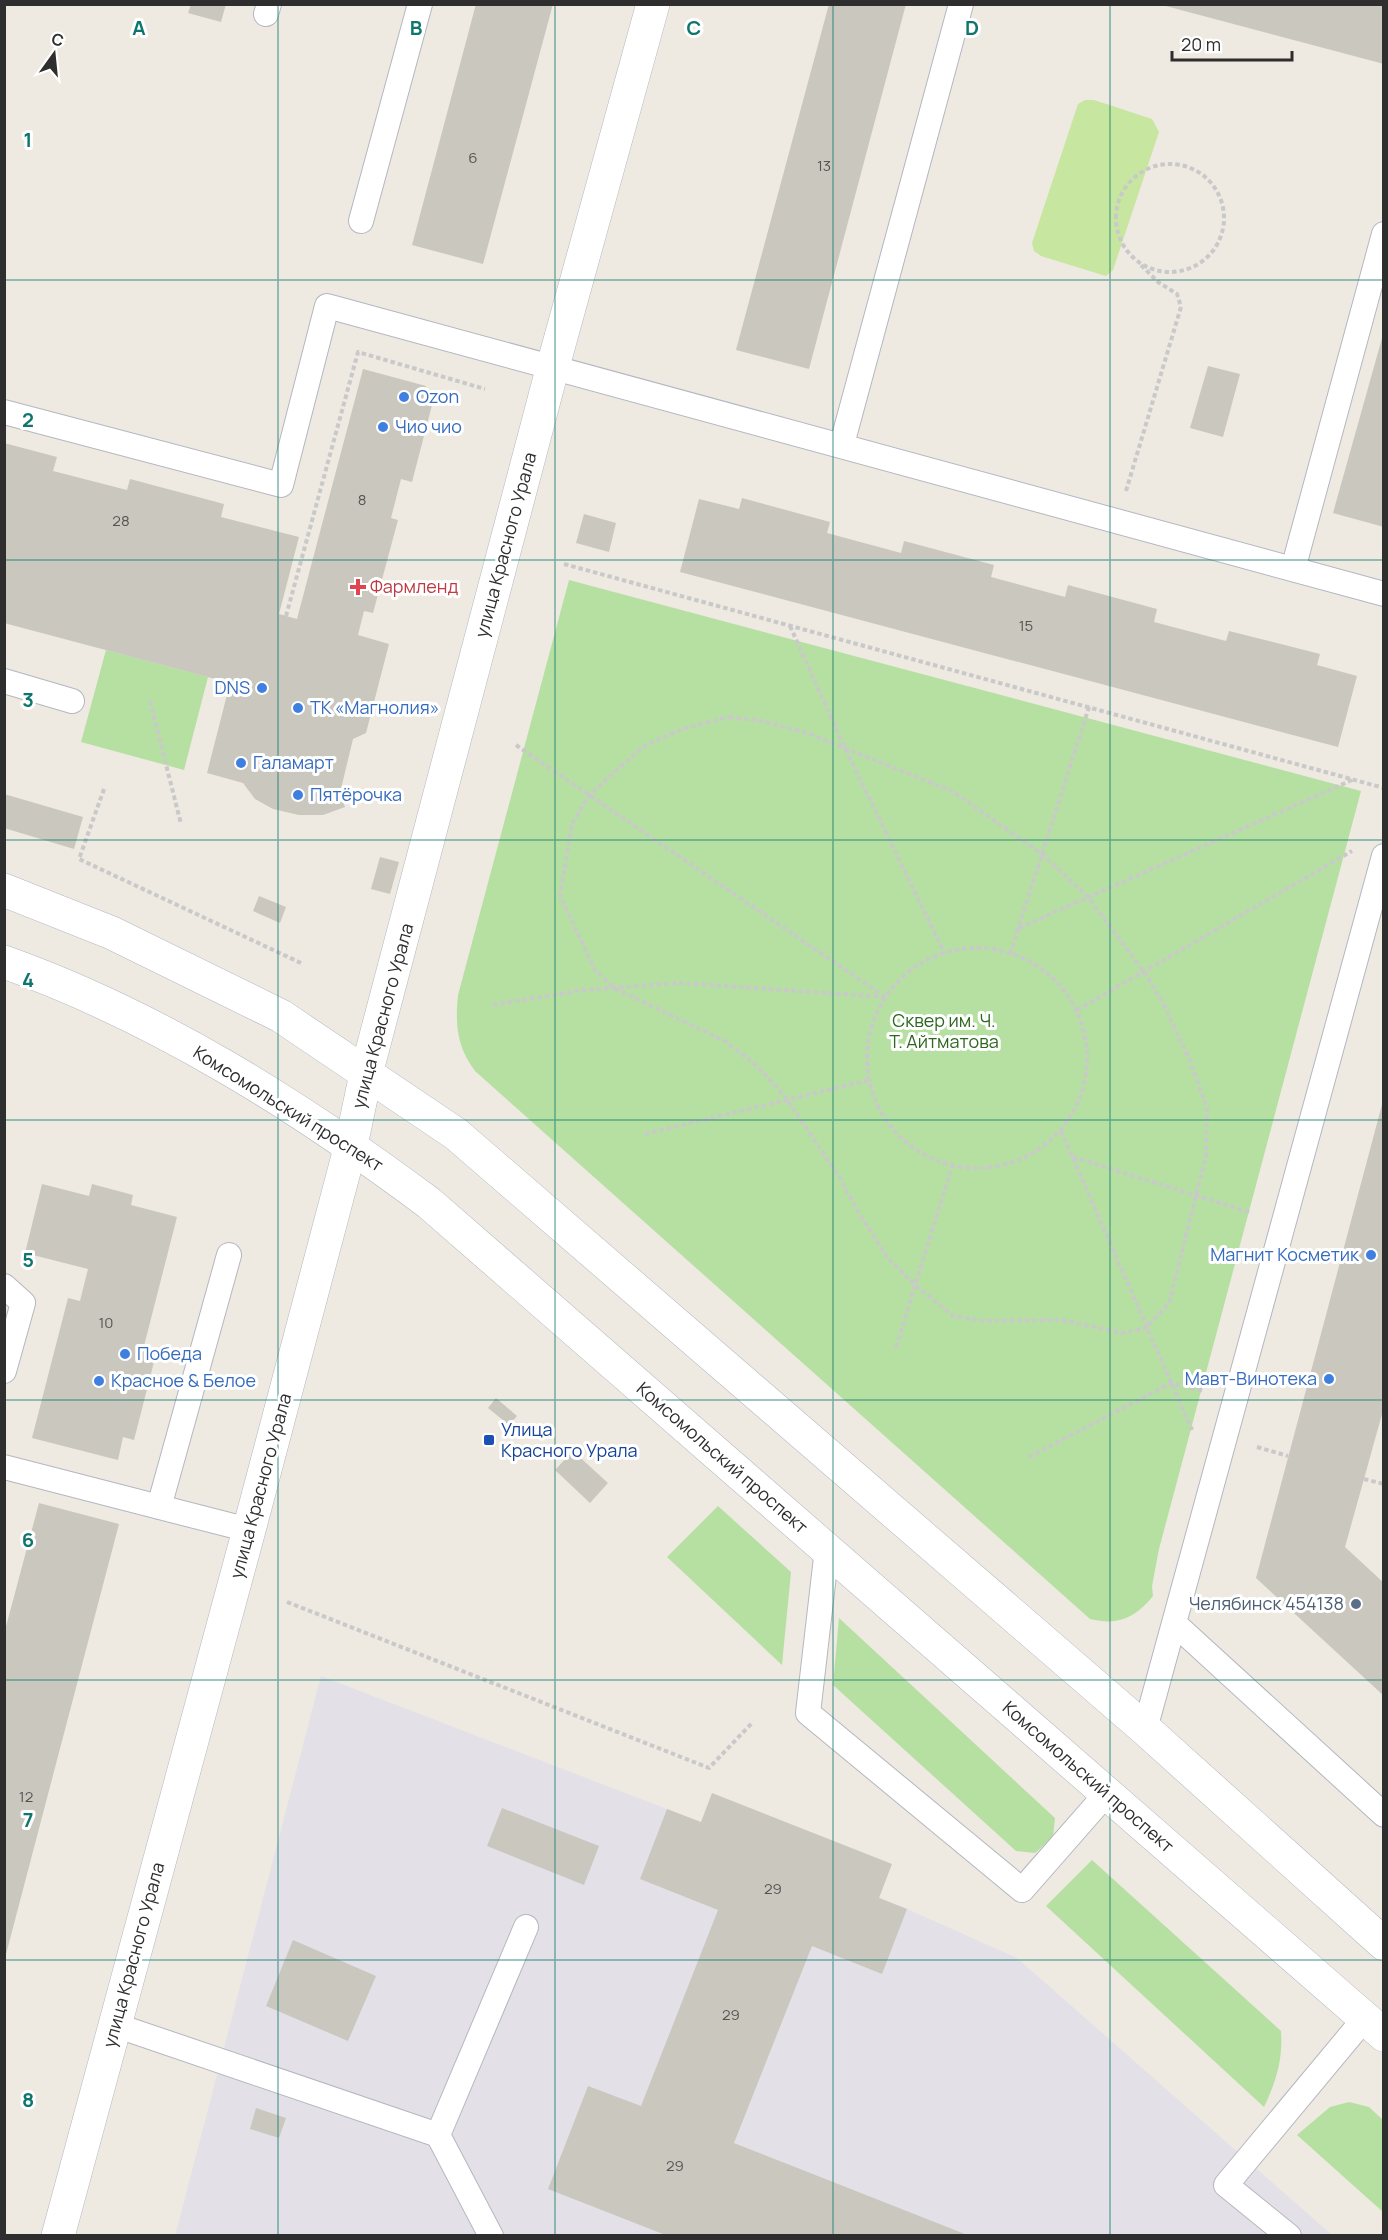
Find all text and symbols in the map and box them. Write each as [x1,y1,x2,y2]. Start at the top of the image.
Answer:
text: A [132,14,146,41]
text: B [410,14,423,41]
text: C [687,14,701,41]
text: D [965,14,979,41]
north arrow [24,24,84,84]
scale bar [1172,24,1292,62]
text: С [49,27,67,52]
text: 20 m [1181,32,1221,56]
text: 1 [24,126,32,153]
house number: 6 [468,147,478,168]
house number: 13 [817,155,831,176]
place label: Ozon [416,384,459,408]
marker: Ozon [397,390,411,404]
text: 2 [22,406,34,433]
place label: Чио чио [395,414,462,438]
marker: Чио чио [376,420,390,434]
street label: улица Красного Урала [469,449,541,640]
house number: 8 [358,489,366,510]
house number: 28 [112,510,130,531]
place label: Фармленд [370,574,458,598]
marker: Фармленд [351,580,365,594]
house number: 15 [1019,615,1033,636]
place label: DNS [214,675,250,699]
marker: DNS [255,681,269,695]
text: 3 [22,686,34,713]
place label: ТК «Магнолия» [310,695,439,719]
marker: ТК «Магнолия» [291,701,305,715]
place label: Галамарт [253,750,334,774]
marker: Галамарт [234,756,248,770]
place label: Пятёрочка [310,782,402,806]
marker: Пятёрочка [291,788,305,802]
street label: улица Красного Урала [346,920,418,1111]
text: 4 [22,966,34,993]
park label: Сквер им. Ч. Т. Айтматова [889,1008,999,1053]
street label: Комсомольский проспект [189,1040,388,1177]
place label: Магнит Косметик [1210,1242,1360,1266]
text: 5 [22,1246,34,1273]
marker: Магнит Косметик [1364,1248,1378,1262]
house number: 10 [99,1312,114,1333]
place label: Победа [137,1341,202,1365]
marker: Победа [118,1347,132,1361]
place label: Мавт-Винотека [1185,1366,1317,1390]
place label: Красное & Белое [111,1368,256,1392]
marker: Мавт-Винотека [1322,1372,1336,1386]
marker: Красное & Белое [92,1374,106,1388]
street label: Комсомольский проспект [632,1376,813,1538]
street label: улица Красного Урала [224,1390,296,1581]
place label: Улица Красного Урала [501,1417,638,1462]
marker: Улица Красного Урала [482,1433,496,1447]
text: 6 [22,1526,34,1553]
place label: Челябинск 454138 [1189,1591,1344,1615]
marker: Челябинск 454138 [1349,1597,1363,1611]
street label: Комсомольский проспект [998,1695,1179,1857]
house number: 12 [19,1786,33,1807]
text: 7 [23,1806,33,1833]
street label: улица Красного Урала [97,1859,169,2050]
house number: 29 [764,1878,782,1899]
house number: 29 [722,2004,740,2025]
text: 8 [22,2086,34,2113]
house number: 29 [666,2155,684,2176]

